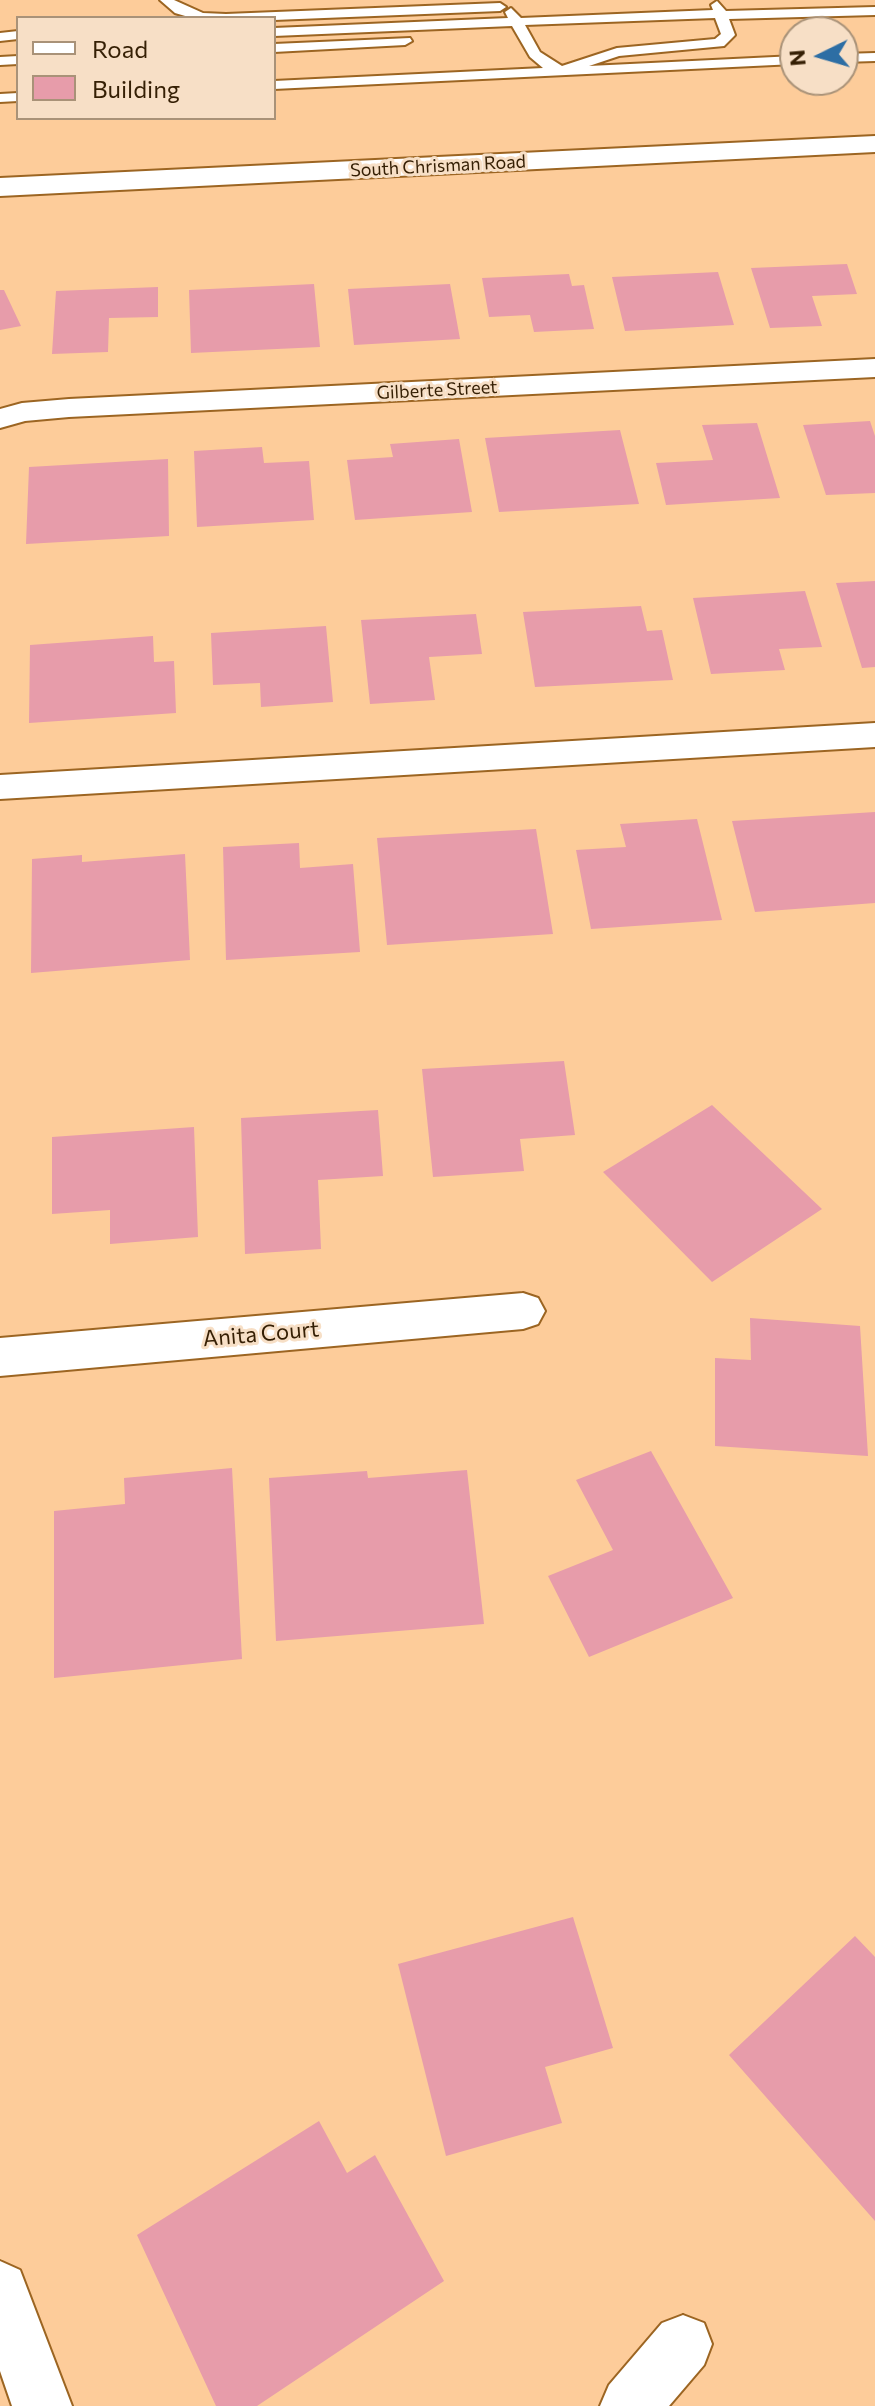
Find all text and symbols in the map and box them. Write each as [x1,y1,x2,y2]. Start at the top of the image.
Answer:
legend [16,16,276,120]
north arrow [779,16,859,96]
text: Road [92,34,148,63]
text: N [782,49,811,67]
text: Building [92,74,180,103]
street label: South Chrisman Road [350,151,526,181]
street label: Gilberte Street [376,376,498,404]
street label: Anita Court [202,1316,320,1352]

